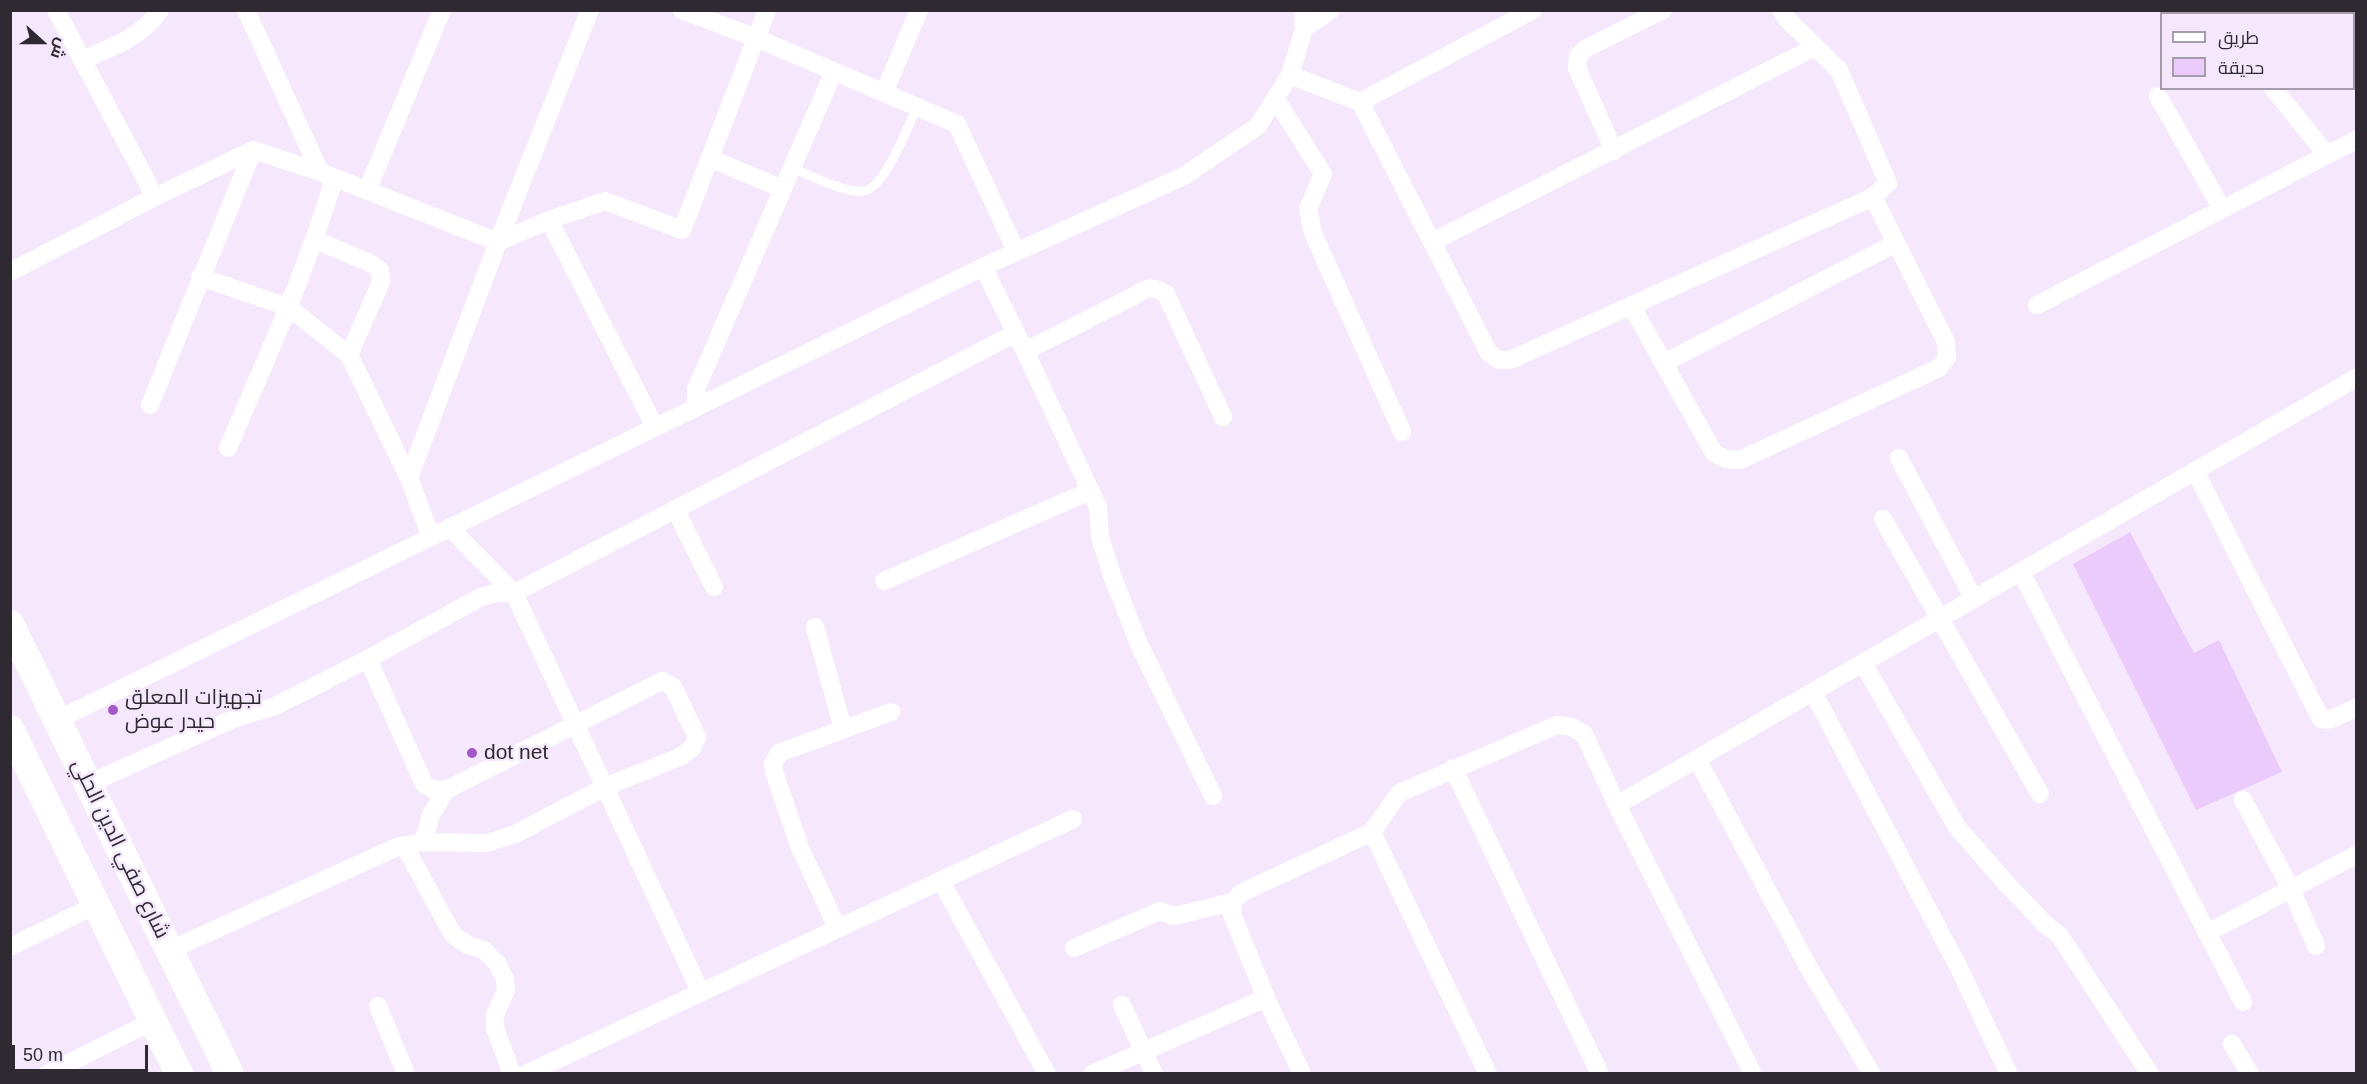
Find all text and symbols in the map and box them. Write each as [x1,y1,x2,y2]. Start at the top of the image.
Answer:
north arrow [12,12,72,72]
legend [2160,12,2355,90]
text: طريق [2218,28,2259,48]
text: ش [48,36,71,61]
text: حديقة [2218,58,2264,78]
place label: تجهيزات المعلق حيدر عوض [125,685,262,735]
marker: تجهيزات المعلق حيدر عوض [106,703,120,717]
place label: dot net [484,740,548,766]
marker: dot net [465,746,479,760]
street label: شارع صفي الدين الحلي [66,755,174,943]
scale bar [15,1033,152,1071]
text: 50 m [23,1045,63,1065]

